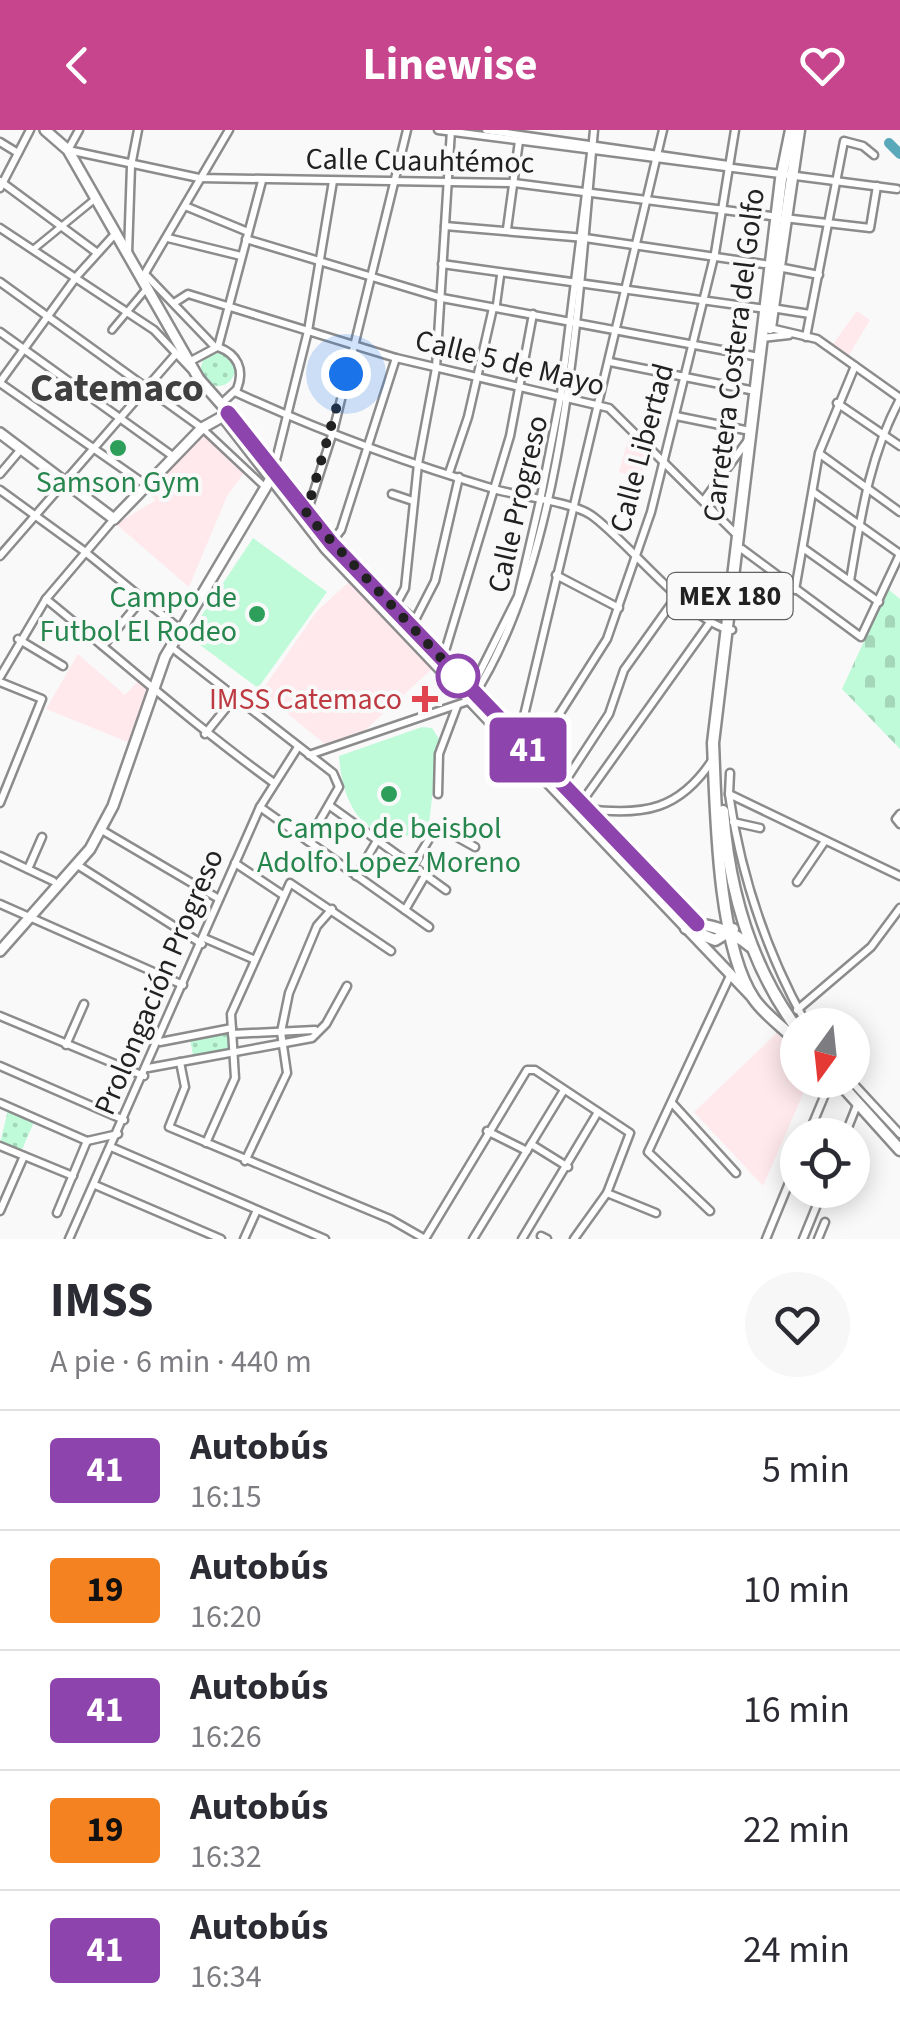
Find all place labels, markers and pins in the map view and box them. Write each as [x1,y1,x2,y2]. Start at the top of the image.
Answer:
marker: Samson Gym [107,437,129,459]
place label: Samson Gym [36,461,200,504]
place label: Campo de Futbol El Rodeo [39,576,237,653]
marker: Campo de Futbol El Rodeo [246,603,268,625]
unlabelled marker [437,655,479,697]
place label: IMSS Catemaco [209,678,402,721]
marker: IMSS Catemaco [412,686,438,712]
marker: Campo de beisbol Adolfo Lopez Moreno [378,783,400,805]
place label: Campo de beisbol Adolfo Lopez Moreno [257,807,521,884]

